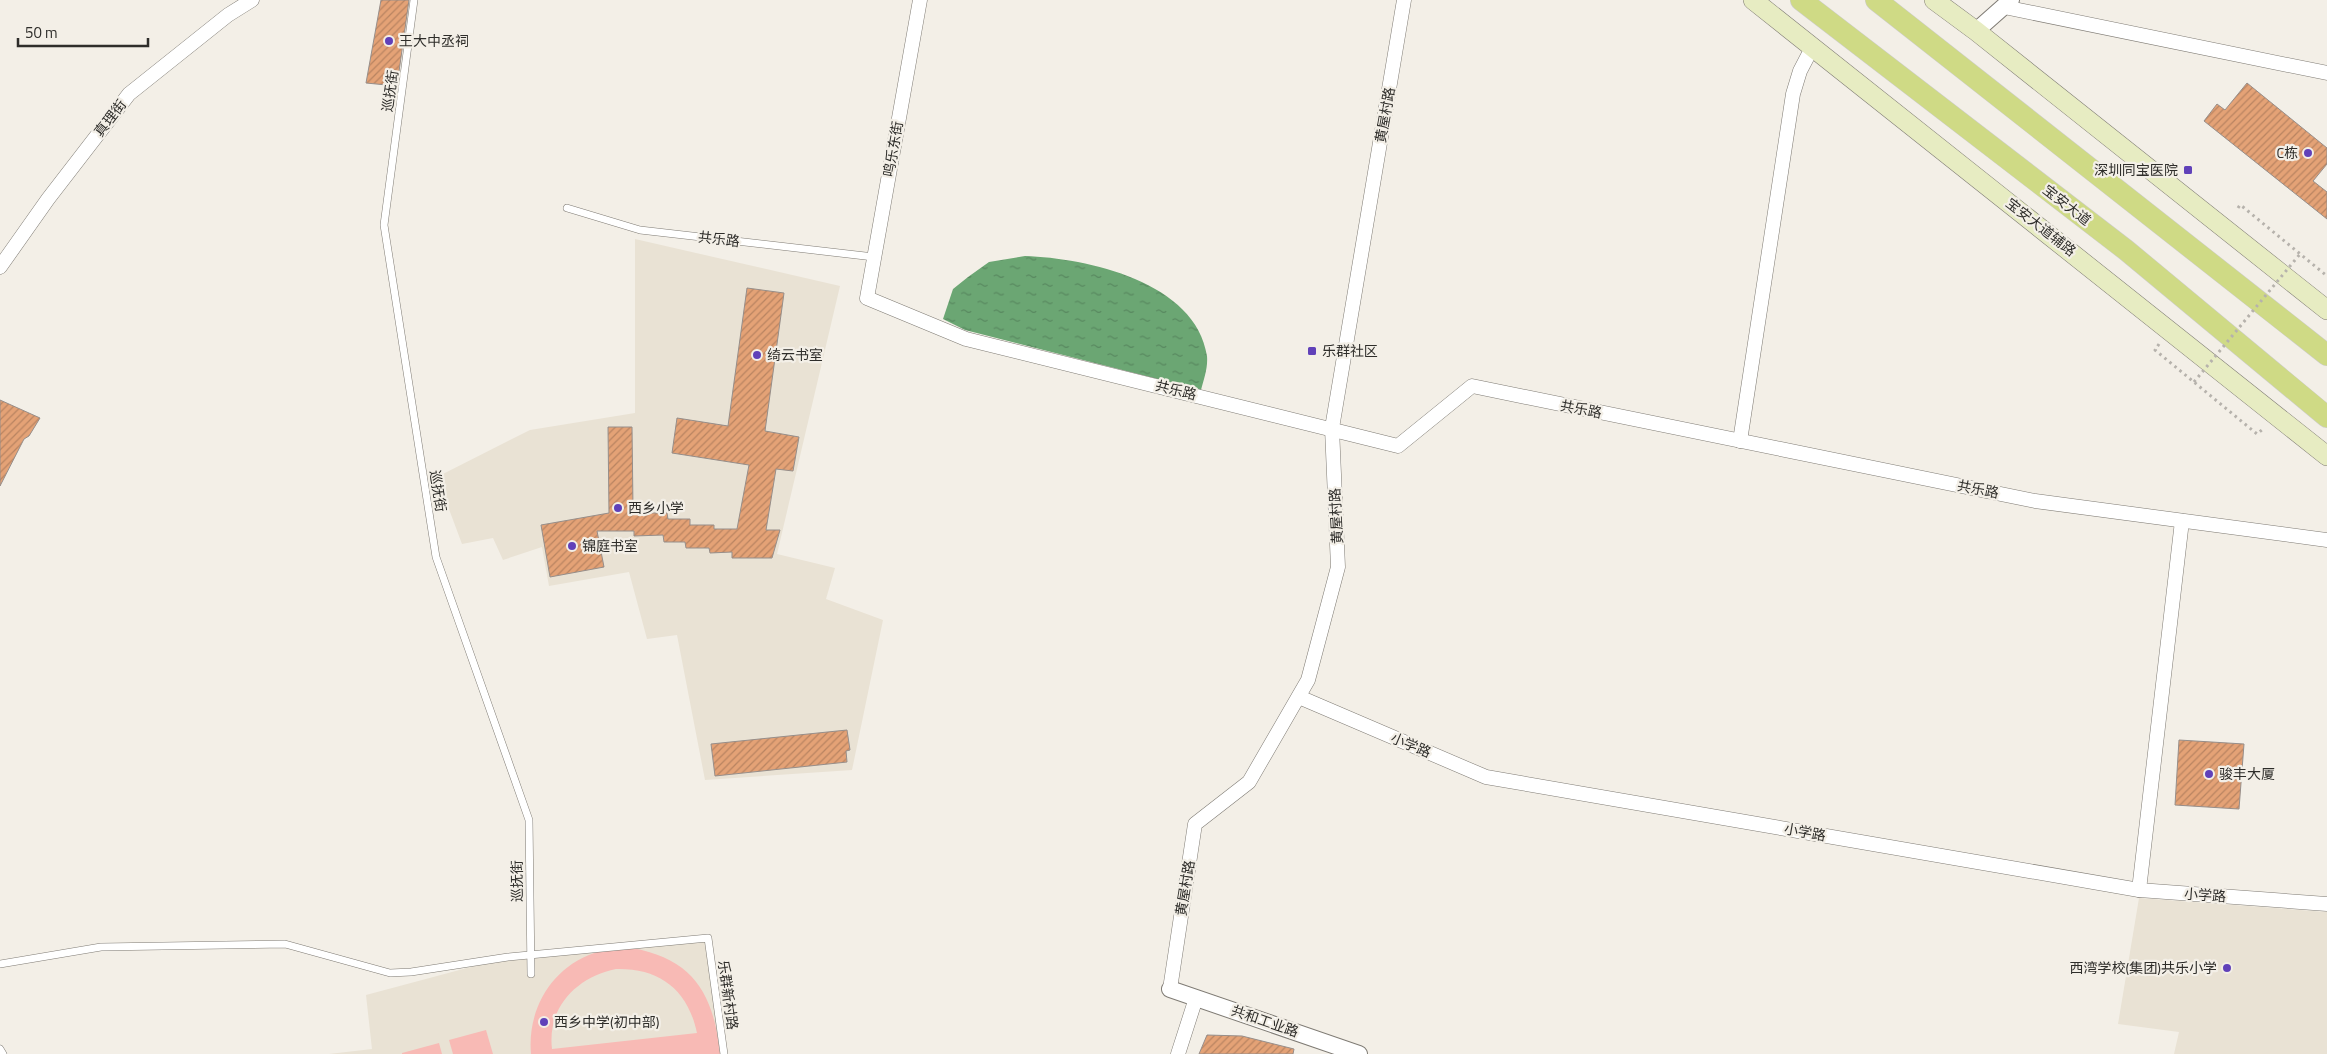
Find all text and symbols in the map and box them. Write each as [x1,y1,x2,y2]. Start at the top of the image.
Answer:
scale bar [18,15,148,47]
text: 50 m [25,21,58,44]
place label: 王大中丞祠 [399,30,469,51]
marker: 王大中丞祠 [383,35,395,47]
street label: 巡抚街 [376,69,403,113]
street label: 黄屋村路 [1369,86,1400,144]
street label: 真理街 [88,95,131,141]
street label: 鸣乐东街 [877,120,908,178]
place label: C栋 [2276,142,2298,163]
marker: C栋 [2302,147,2314,159]
place label: 深圳同宝医院 [2094,159,2178,180]
marker: 深圳同宝医院 [2182,164,2194,176]
street label: 宝安大道 [2039,179,2096,230]
street label: 宝安大道辅路 [2002,192,2081,261]
street label: 共乐路 [697,226,741,251]
place label: 乐群社区 [1322,340,1378,361]
place label: 绮云书室 [767,344,823,365]
marker: 乐群社区 [1306,345,1318,357]
marker: 绮云书室 [751,349,763,361]
street label: 共乐路 [1153,374,1199,405]
street label: 共乐路 [1558,394,1604,423]
street label: 巡抚街 [425,469,452,513]
street label: 共乐路 [1955,474,2001,503]
street label: 黄屋村路 [1324,488,1347,545]
place label: 西乡小学 [628,497,684,518]
marker: 西乡小学 [612,502,624,514]
place label: 锦庭书室 [582,535,638,556]
marker: 锦庭书室 [566,540,578,552]
street label: 小学路 [1388,727,1435,762]
place label: 骏丰大厦 [2219,763,2275,784]
marker: 骏丰大厦 [2203,768,2215,780]
street label: 小学路 [1783,818,1828,845]
street label: 黄屋村路 [1170,859,1199,917]
street label: 巡抚街 [506,860,527,902]
street label: 小学路 [2183,883,2227,906]
place label: 西湾学校(集团)共乐小学 [2070,957,2217,978]
street label: 乐群新村路 [713,959,744,1031]
marker: 西湾学校(集团)共乐小学 [2221,962,2233,974]
street label: 共和工业路 [1229,999,1302,1042]
place label: 西乡中学(初中部) [554,1011,659,1032]
marker: 西乡中学(初中部) [538,1016,550,1028]

